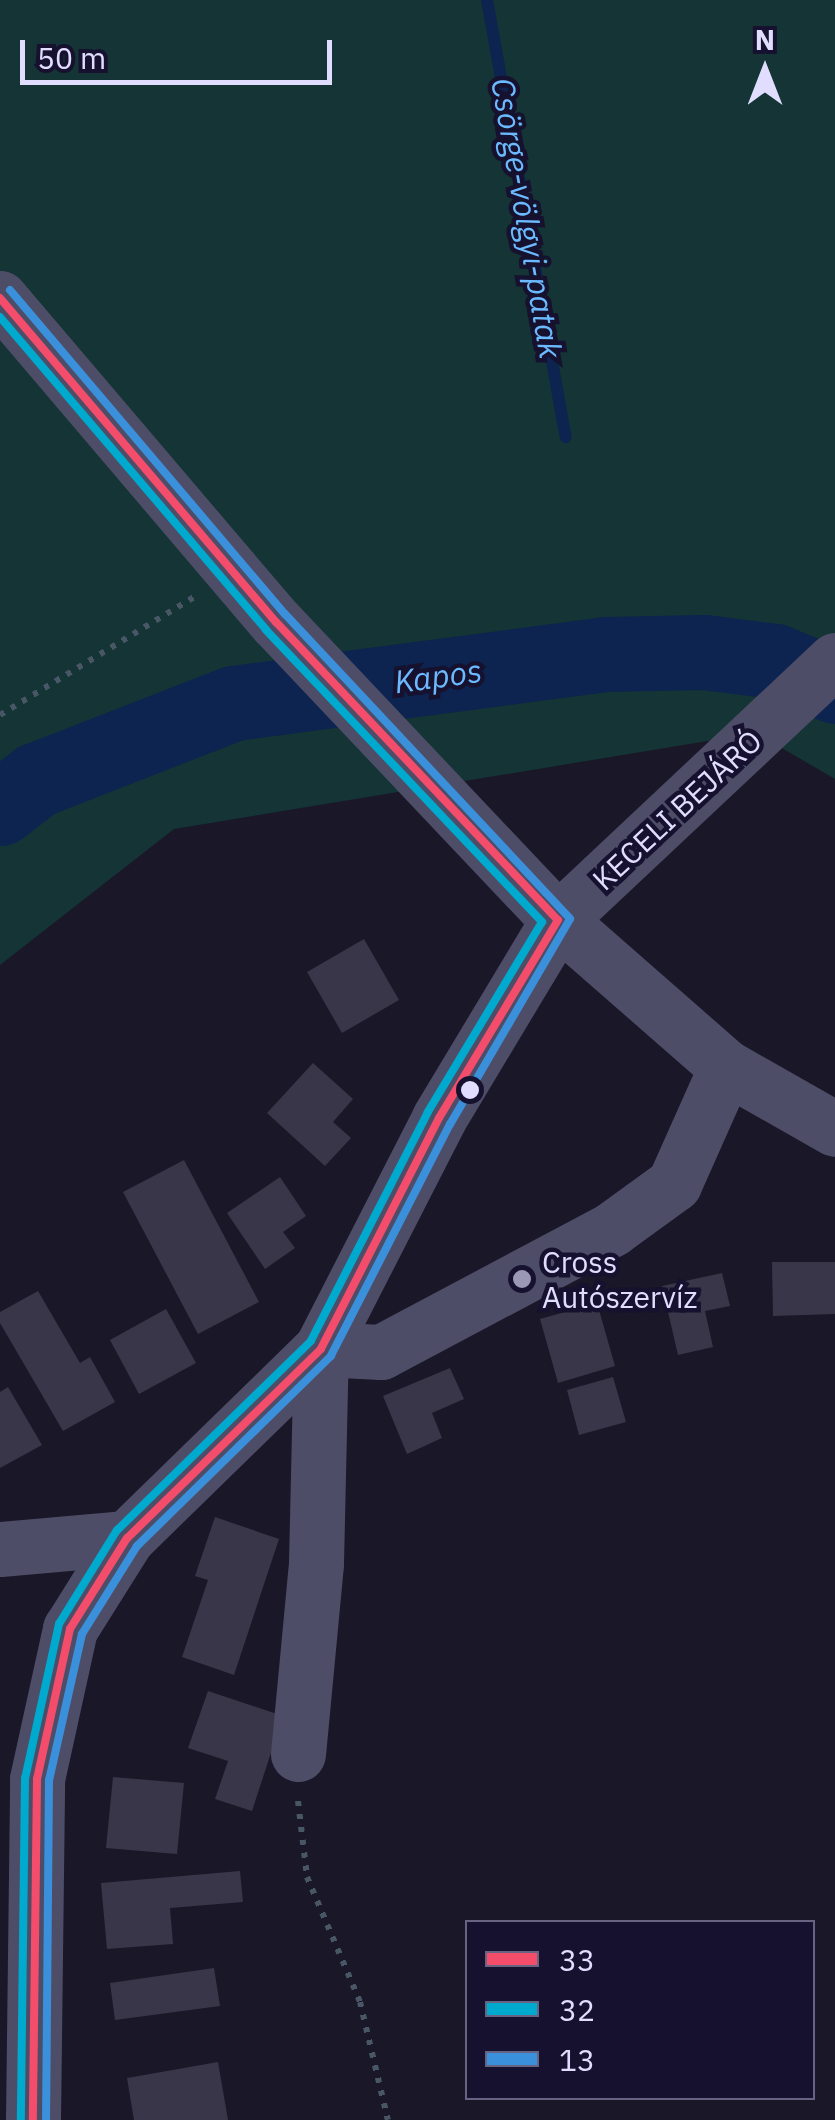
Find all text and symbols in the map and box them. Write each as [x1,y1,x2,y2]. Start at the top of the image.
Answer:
scale bar [25,20,338,82]
north arrow [715,20,815,120]
text: N [755,21,775,58]
text: 50 m [37,38,106,77]
water label: Csörge-völgyi-patak [483,75,571,361]
water label: Kapos [392,651,484,701]
street label: KECELI BEJÁRÓ [585,723,769,897]
unlabelled marker [460,1080,480,1100]
place label: Cross Autószervíz [542,1244,697,1314]
marker: Cross Autószervíz [511,1268,533,1290]
legend [465,1920,815,2100]
text: 33 [559,1940,595,1979]
text: 32 [559,1990,595,2029]
text: 13 [559,2040,595,2079]

